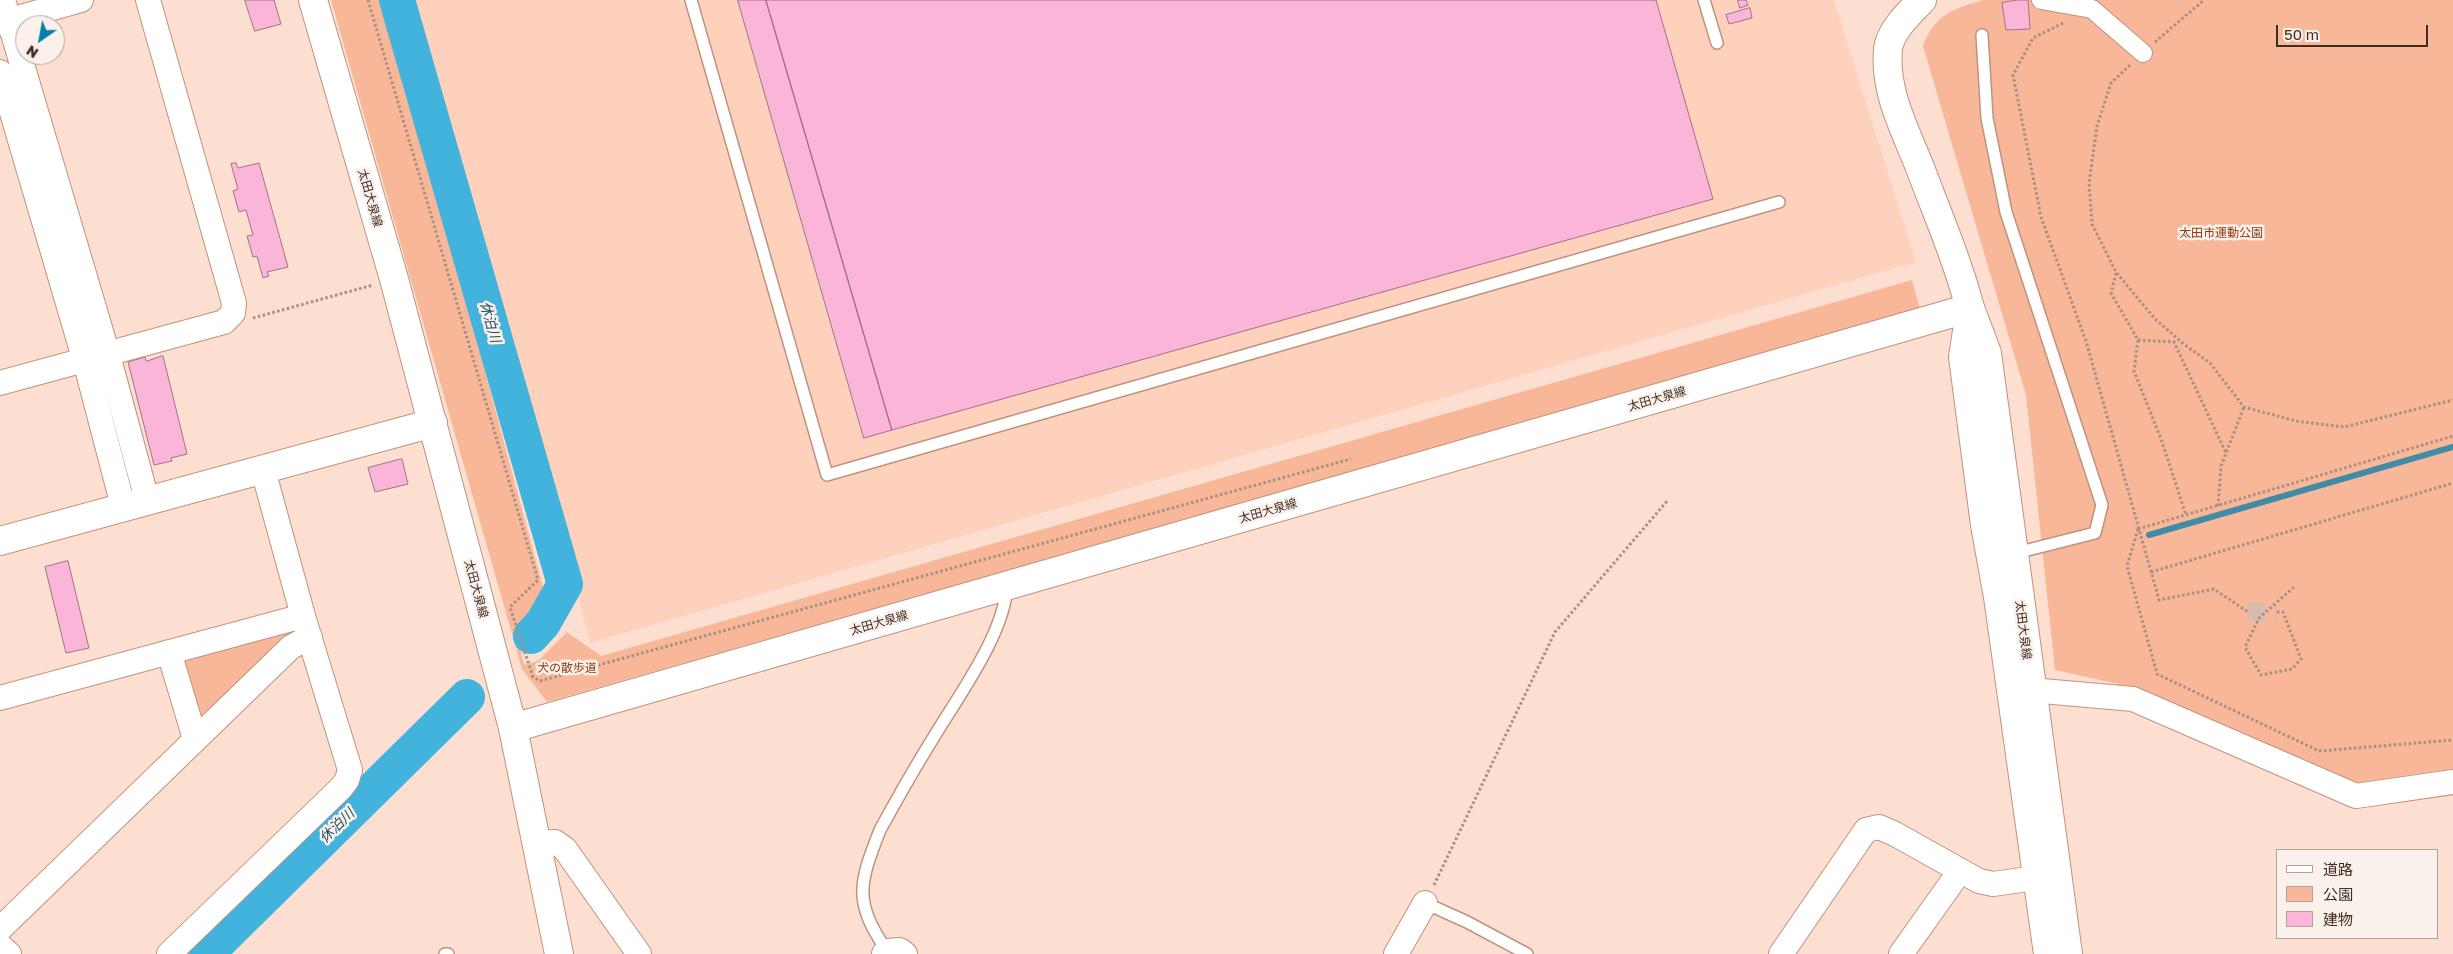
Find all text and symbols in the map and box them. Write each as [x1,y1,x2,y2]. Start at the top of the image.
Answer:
north arrow [15,15,65,65]
scale bar [2278,15,2430,47]
text: 50 m [2284,25,2319,43]
text: N [23,42,41,62]
street label: 太田大泉線 [355,167,385,229]
park label: 太田市運動公園 [2179,226,2263,240]
water label: 休泊川 [476,299,504,345]
street label: 太田大泉線 [1626,384,1688,414]
street label: 太田大泉線 [1237,496,1299,526]
street label: 太田大泉線 [461,558,491,620]
street label: 太田大泉線 [2012,599,2034,661]
street label: 太田大泉線 [848,608,910,638]
park label: 犬の散歩道 [537,661,597,675]
water label: 休泊川 [316,805,358,847]
legend [2276,849,2438,939]
text: 道路 [2323,860,2353,878]
text: 公園 [2323,885,2353,903]
text: 建物 [2323,910,2353,928]

